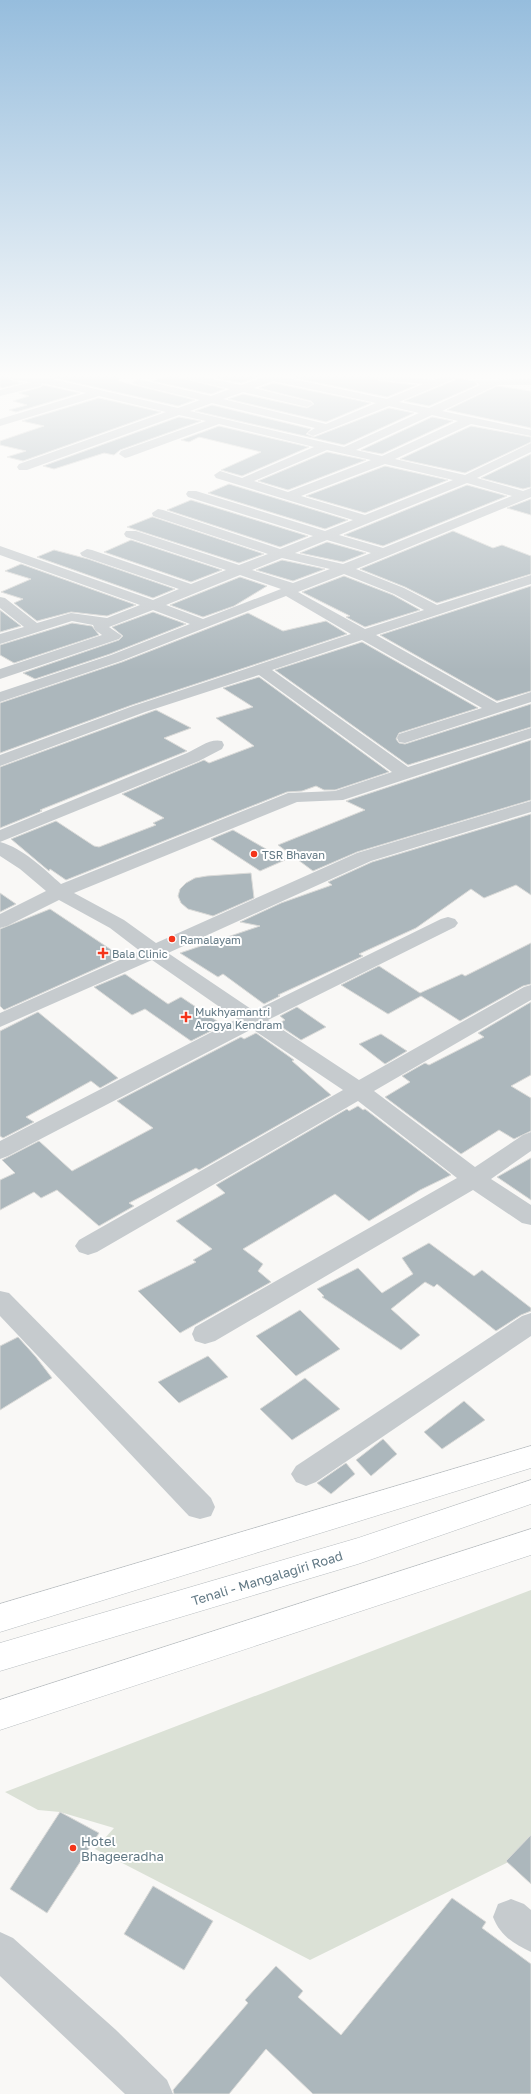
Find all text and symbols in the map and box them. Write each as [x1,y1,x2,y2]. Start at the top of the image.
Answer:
place label: TSR Bhavan [262,848,325,861]
marker: TSR Bhavan [249,849,259,859]
place label: Ramalayam [180,933,241,946]
marker: Ramalayam [167,934,177,944]
marker: Bala Clinic [97,947,109,959]
place label: Bala Clinic [112,947,168,960]
place label: Mukhyamantri Arogya Kendram [195,1005,282,1031]
marker: Mukhyamantri Arogya Kendram [180,1011,192,1023]
street label: Tenali - Mangalagiri Road [189,1547,345,1609]
place label: Hotel Bhageeradha [81,1833,164,1864]
marker: Hotel Bhageeradha [68,1843,78,1853]

